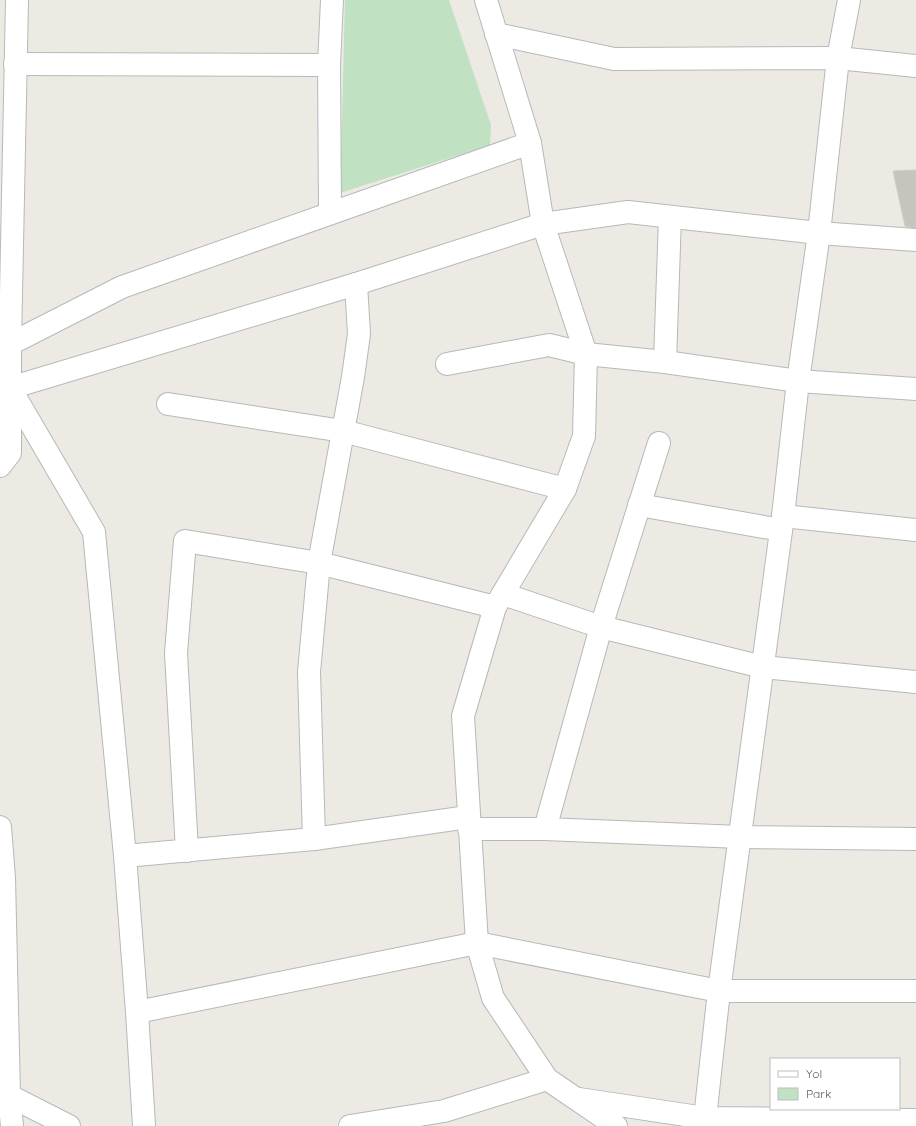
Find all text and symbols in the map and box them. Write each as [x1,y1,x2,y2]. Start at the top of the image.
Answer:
legend [770,1058,900,1110]
text: Yol [806,1066,822,1081]
text: Park [806,1086,831,1101]

